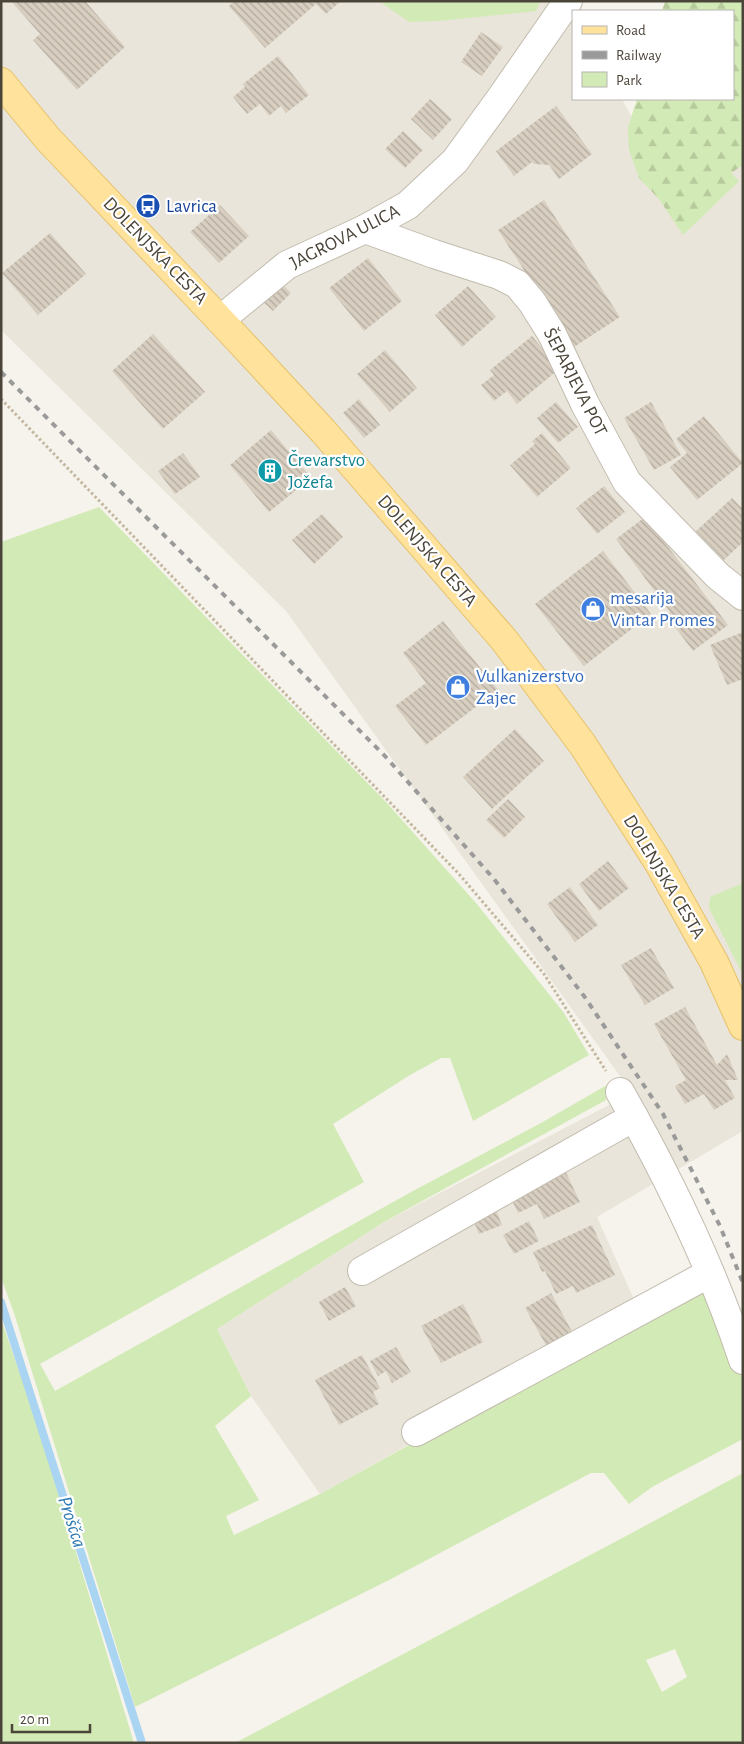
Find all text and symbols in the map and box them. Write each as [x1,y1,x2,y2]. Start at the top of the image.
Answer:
legend [572,10,734,100]
text: Road [616,23,646,38]
text: Railway [616,48,662,63]
text: Park [616,73,642,88]
bus stop icon: Lavrica [135,193,161,219]
street label: DOLENJSKA CESTA [99,194,211,308]
place label: Lavrica [166,197,217,216]
street label: JAGROVA ULICA [287,201,403,273]
street label: ŠEPARJEVA POT [540,324,612,439]
place label: Črevarstvo Jožefa [288,449,365,492]
building icon: Črevarstvo Jožefa [257,458,283,484]
street label: DOLENJSKA CESTA [374,492,480,610]
place label: mesarija Vintar Promes [610,589,715,630]
shop icon: mesarija Vintar Promes [580,596,606,622]
place label: Vulkanizerstvo Zajec [476,667,584,708]
shop icon: Vulkanizerstvo Zajec [445,674,471,700]
street label: DOLENJSKA CESTA [620,812,708,942]
water label: Proščca [54,1494,90,1550]
scale bar [12,1702,90,1734]
text: 20 m [20,1712,49,1727]

